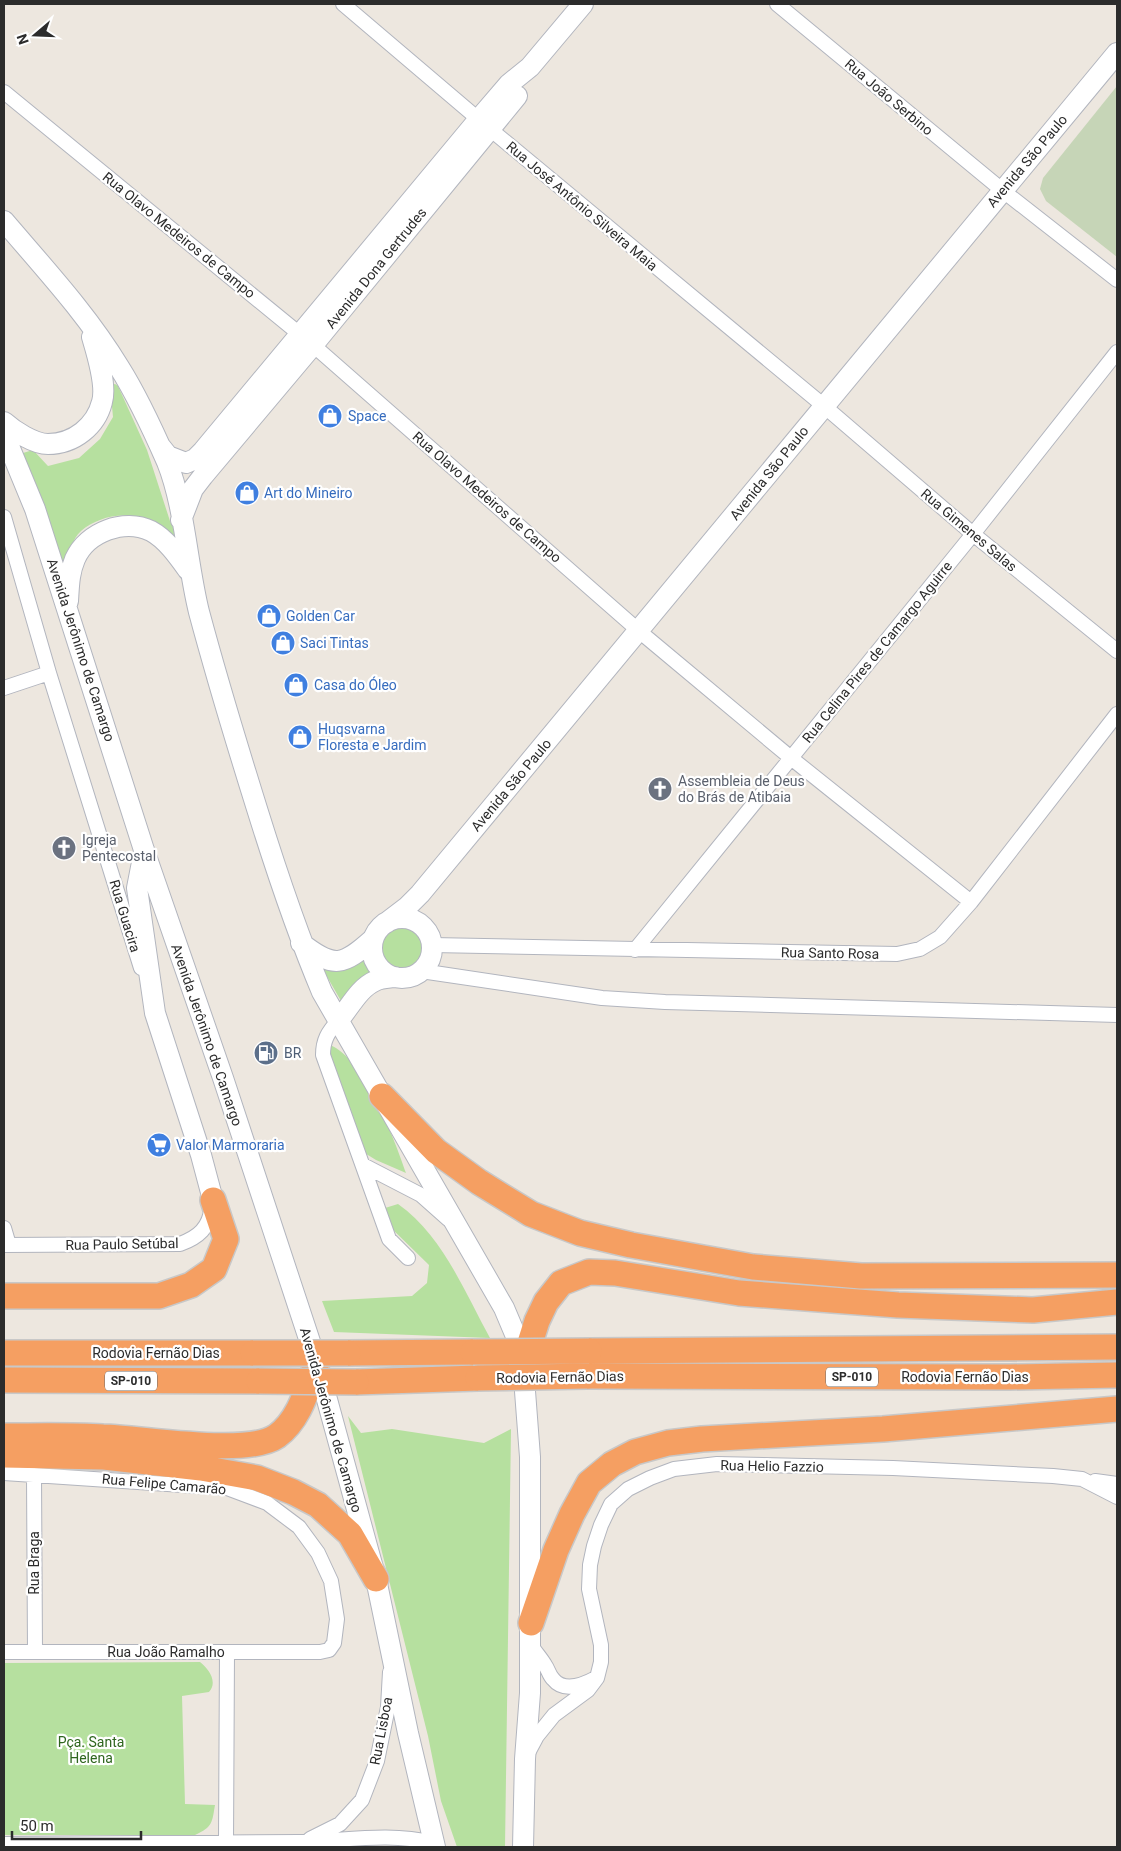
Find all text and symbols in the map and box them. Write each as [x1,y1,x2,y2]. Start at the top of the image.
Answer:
north arrow [10,10,60,60]
text: N [14,32,32,47]
street label: Rua João Serbino [842,56,936,138]
street label: Avenida São Paulo [984,111,1070,211]
street label: Rua José Antônio Silveira Maia [503,138,661,274]
street label: Rua Olavo Medeiros de Campo [100,169,258,301]
street label: Avenida Dona Gertrudes [322,204,430,332]
shop icon: Space [317,403,343,429]
place label: Space [348,408,387,424]
street label: Avenida São Paulo [726,423,812,523]
street label: Rua Olavo Medeiros de Campo [410,428,564,566]
shop icon: Art do Mineiro [234,480,260,506]
place label: Art do Mineiro [264,485,352,501]
street label: Rua Gimenes Salas [918,485,1020,575]
street label: Avenida Jerônimo de Camargo [44,556,118,744]
street label: Rua Celina Pires de Camargo Aguirre [799,558,955,746]
shop icon: Golden Car [256,603,282,629]
place label: Golden Car [286,608,355,624]
shop icon: Saci Tintas [270,630,296,656]
place label: Saci Tintas [300,635,369,651]
shop icon: Casa do Óleo [283,672,309,698]
place label: Casa do Óleo [314,676,397,693]
place label: Huqsvarna Floresta e Jardim [318,721,427,753]
shop icon: Huqsvarna Floresta e Jardim [287,724,313,750]
street label: Avenida São Paulo [468,735,554,835]
place label: Assembleia de Deus do Brás de Atibaia [678,773,805,805]
church icon: Assembleia de Deus do Brás de Atibaia [647,776,673,802]
place label: Igreja Pentecostal [82,832,156,864]
church icon: Igreja Pentecostal [51,835,77,861]
street label: Rua Guacira [106,878,144,954]
street label: Avenida Jerônimo de Camargo [168,942,246,1128]
street label: Rua Santo Rosa [781,944,879,962]
fuel station icon: BR [253,1040,279,1066]
place label: BR [284,1045,302,1061]
supermarket icon: Valor Marmoraria [146,1132,172,1158]
place label: Valor Marmoraria [176,1137,285,1153]
street label: Rua Paulo Setúbal [65,1235,179,1253]
street label: Avenida Jerônimo de Camargo [297,1326,365,1514]
street label: Rodovia Fernão Dias [92,1345,220,1361]
street label: Rodovia Fernão Dias [496,1368,624,1386]
road number: SP-010 [826,1368,878,1386]
street label: Rodovia Fernão Dias [901,1369,1029,1385]
road number: SP-010 [105,1372,157,1390]
street label: Rua Helio Fazzio [720,1457,824,1475]
street label: Rua Felipe Camarão [101,1471,227,1497]
street label: Rua Braga [26,1531,42,1595]
street label: Rua João Ramalho [107,1644,225,1660]
street label: Rua Lisboa [367,1696,395,1766]
park label: Pça. Santa Helena [58,1734,124,1766]
scale bar [12,1808,141,1840]
text: 50 m [20,1817,54,1835]

